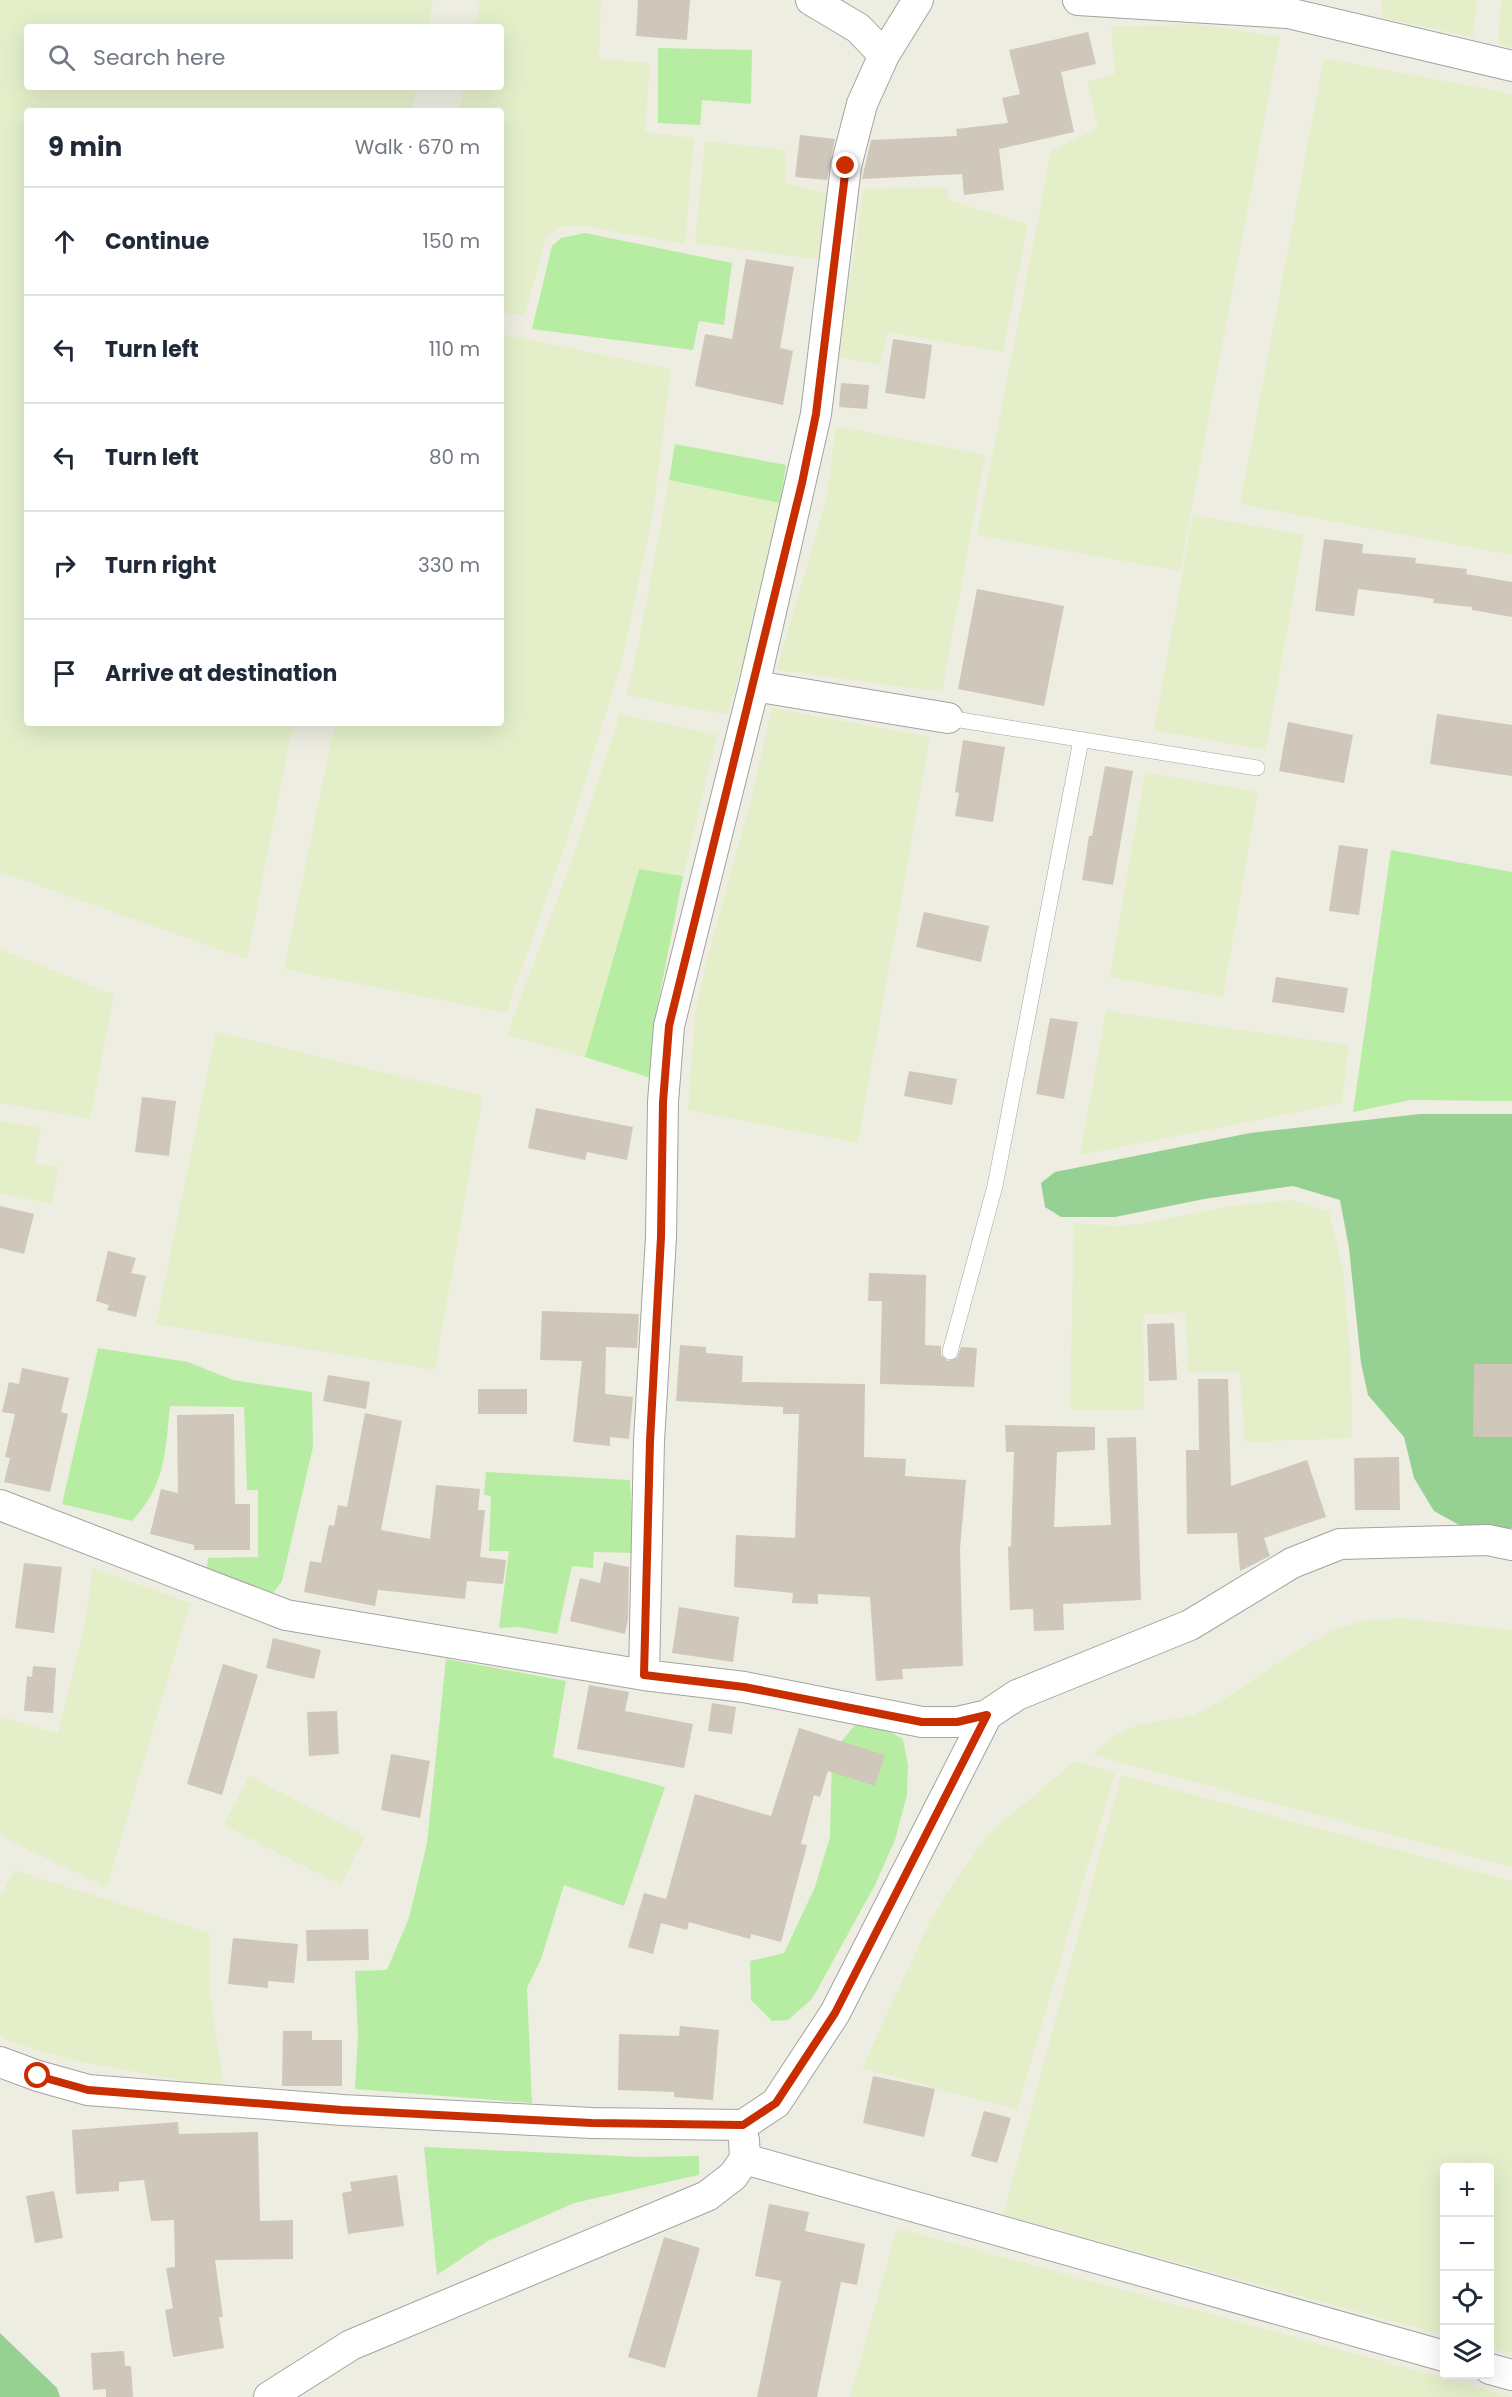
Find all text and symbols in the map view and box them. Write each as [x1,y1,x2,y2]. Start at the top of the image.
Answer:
search box [24,24,504,90]
icon: search [45,41,78,74]
text: Search here [93,42,226,73]
text: 9 min [48,129,122,165]
text: Walk · 670 m [355,133,480,161]
route end [832,152,858,178]
icon: ahead [48,225,81,258]
text: Continue [105,226,209,257]
text: 150 m [423,227,480,255]
icon: left [48,333,81,366]
text: Turn left [105,334,199,365]
text: 110 m [429,335,480,363]
icon: left [48,441,81,474]
text: Turn left [105,442,199,473]
text: 80 m [429,443,480,471]
icon: right [48,549,81,582]
text: Turn right [105,550,216,581]
text: 330 m [418,551,480,579]
icon: arrive [48,657,81,690]
text: Arrive at destination [105,658,337,689]
route start [24,2062,50,2088]
map controls [1440,2163,1494,2379]
button: + [1440,2163,1494,2217]
button: − [1440,2217,1494,2271]
button: locate [1440,2271,1494,2325]
button: layers [1440,2325,1494,2379]

